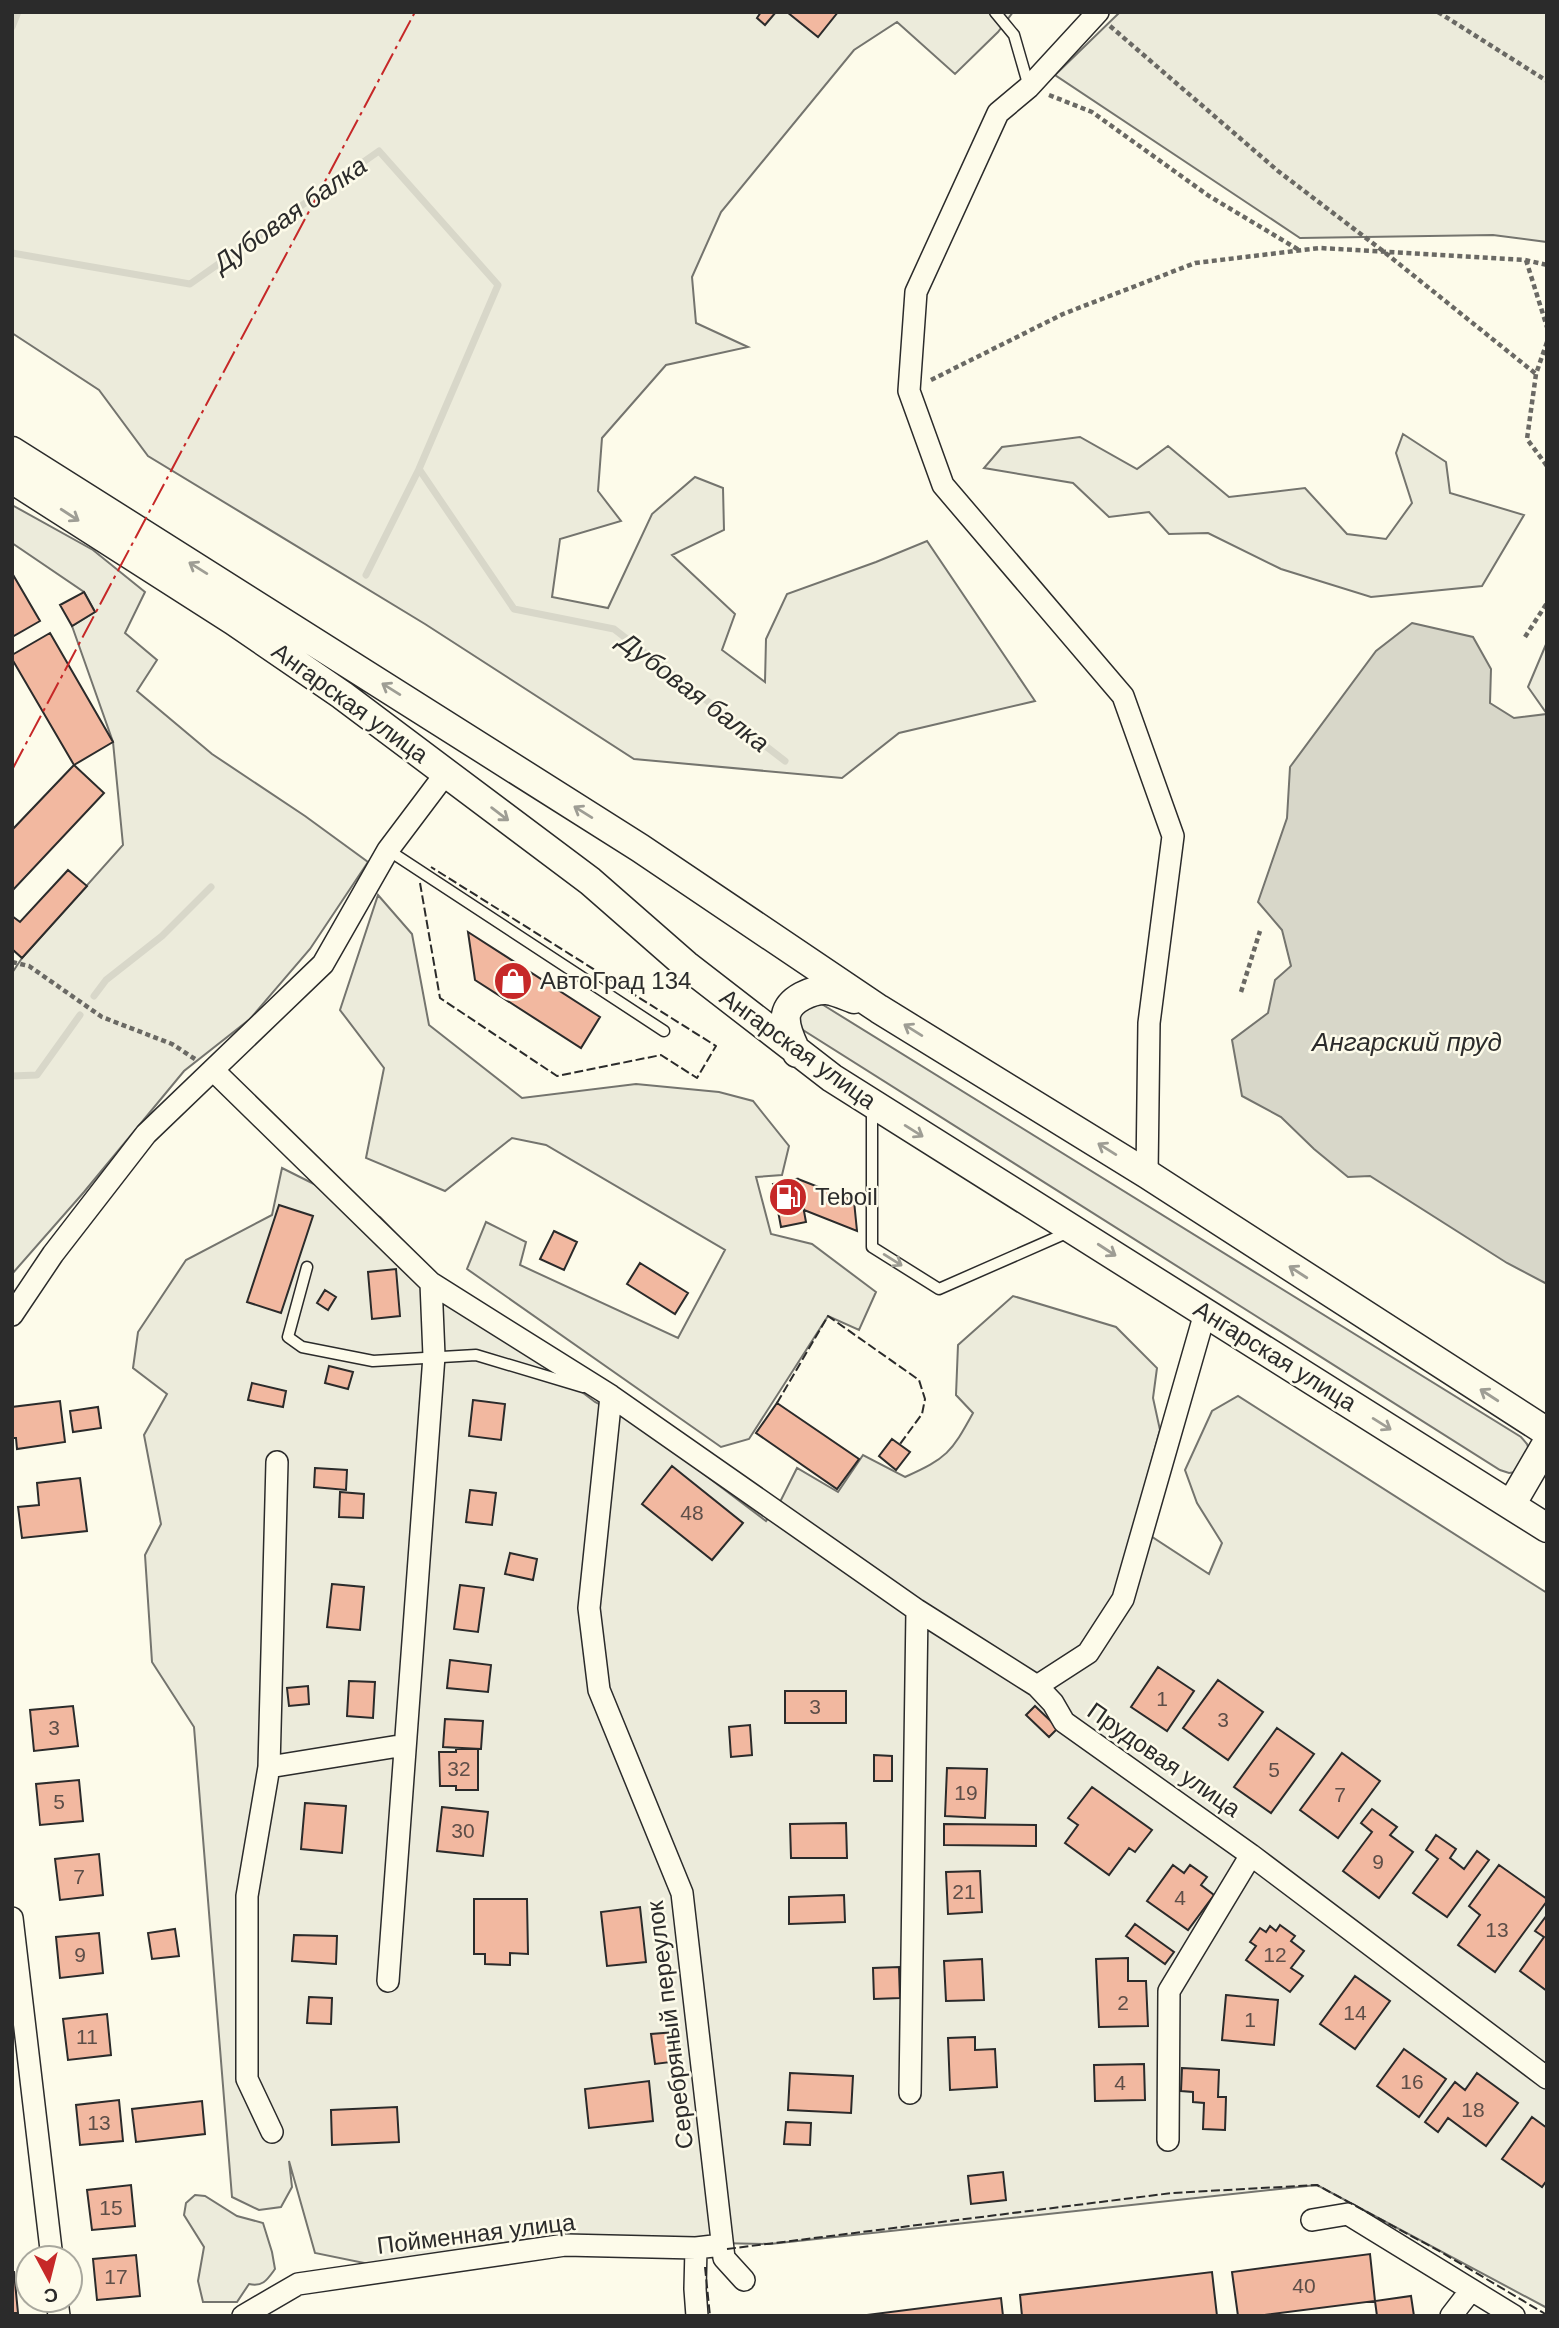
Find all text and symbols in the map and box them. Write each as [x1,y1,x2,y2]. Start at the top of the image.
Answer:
water label: Дубовая балка [205,150,372,280]
one-way arrow [60,508,79,523]
one-way arrow [189,560,209,574]
water label: Дубовая балка [611,624,775,758]
street label: Ангарская улица [267,637,434,769]
one-way arrow [381,682,401,696]
one-way arrow [573,804,593,818]
one-way arrow [491,806,509,821]
shop icon: АвтоГрад 134 [492,960,534,1002]
place label: АвтоГрад 134 [540,967,691,994]
street label: Ангарская улица [715,983,882,1115]
one-way arrow [904,1022,923,1037]
water label: Ангарский пруд [1310,1027,1502,1057]
one-way arrow [903,1124,923,1138]
one-way arrow [1097,1141,1117,1155]
fuel station icon: Teboil [767,1176,809,1218]
place label: Teboil [815,1183,878,1210]
one-way arrow [1097,1243,1116,1258]
one-way arrow [882,1253,902,1267]
one-way arrow [1289,1264,1309,1278]
street label: Ангарская улица [1189,1295,1362,1417]
one-way arrow [1480,1388,1500,1402]
one-way arrow [1372,1418,1392,1432]
house number: 48 [680,1501,704,1524]
house number: 1 [1156,1687,1168,1710]
house number: 3 [809,1695,821,1718]
street label: Прудовая улица [1083,1697,1246,1823]
house number: 3 [1217,1708,1229,1731]
house number: 3 [48,1716,60,1739]
house number: 32 [447,1757,471,1780]
house number: 5 [1268,1758,1280,1781]
house number: 19 [954,1781,978,1804]
house number: 7 [1334,1783,1346,1806]
house number: 5 [53,1790,65,1813]
house number: 30 [451,1819,475,1842]
house number: 9 [1372,1850,1384,1873]
house number: 7 [73,1865,85,1888]
house number: 21 [952,1880,976,1903]
house number: 4 [1174,1886,1186,1909]
street label: Серебряный переулок [641,1899,698,2151]
house number: 13 [1485,1918,1509,1941]
house number: 9 [74,1943,86,1966]
house number: 12 [1263,1943,1287,1966]
house number: 2 [1117,1991,1129,2014]
house number: 14 [1343,2001,1367,2024]
house number: 1 [1244,2008,1256,2031]
house number: 11 [76,2025,98,2048]
house number: 16 [1400,2070,1424,2093]
house number: 4 [1114,2071,1126,2094]
house number: 18 [1461,2098,1485,2121]
house number: 13 [87,2111,111,2134]
house number: 15 [99,2196,123,2219]
street label: Пойменная улица [375,2208,577,2259]
north arrow [14,2244,84,2314]
house number: 17 [104,2265,128,2288]
house number: 40 [1292,2274,1316,2297]
text: С [43,2284,59,2307]

